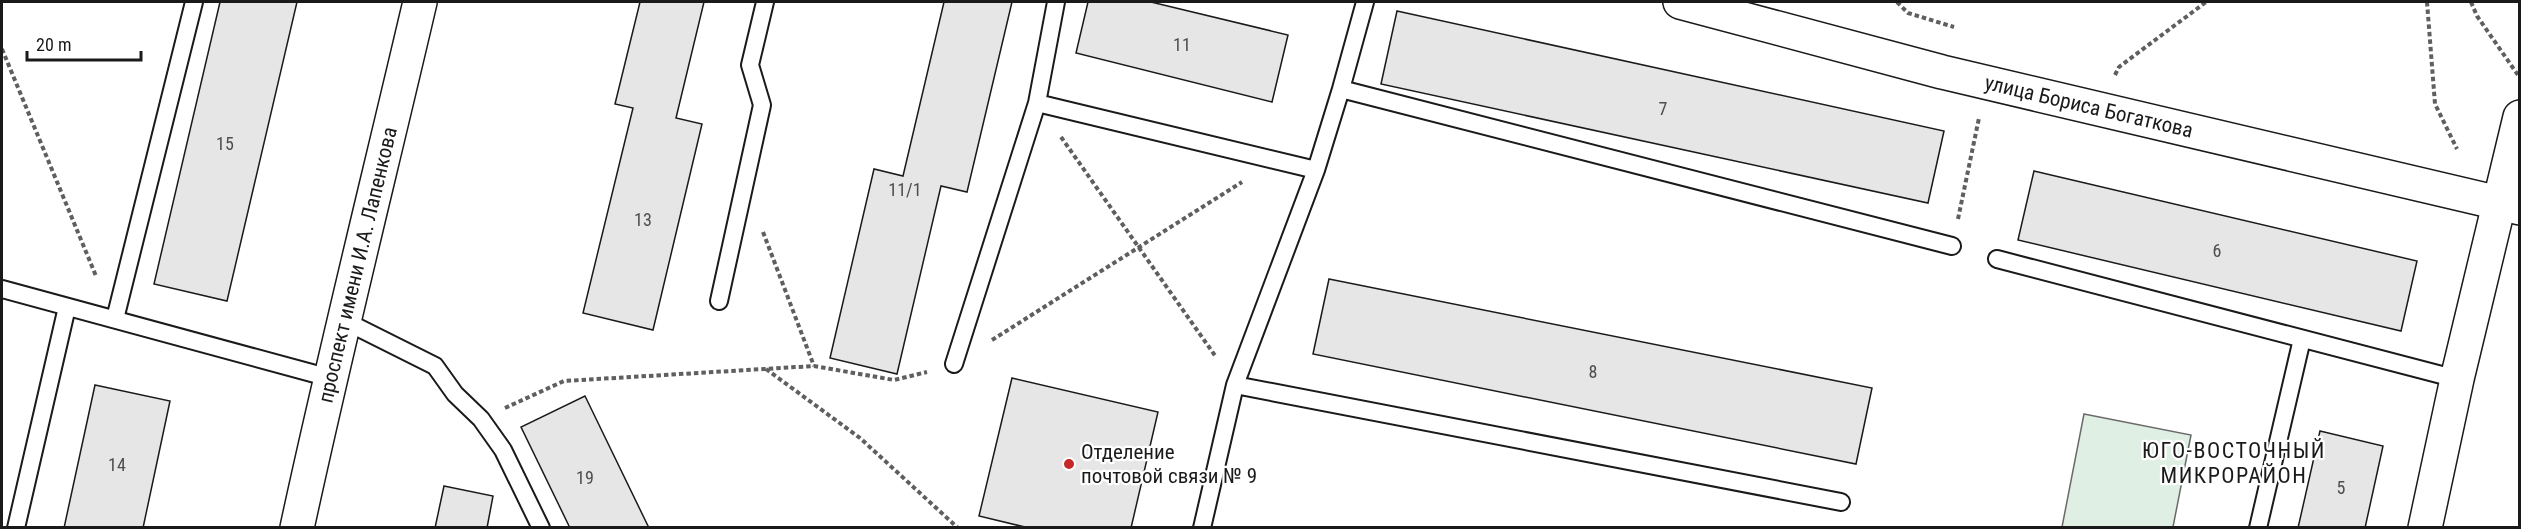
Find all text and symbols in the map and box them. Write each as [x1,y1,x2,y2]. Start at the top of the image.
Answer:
scale bar [27,24,141,62]
text: 20 m [36,34,71,55]
house number: 11 [1173,34,1191,55]
street label: улица Бориса Богаткова [1982,70,2195,143]
house number: 7 [1659,98,1668,119]
street label: проспект имени И.А. Лапенкова [313,125,402,405]
house number: 15 [216,133,234,154]
house number: 11/1 [888,179,922,200]
house number: 13 [634,209,652,230]
house number: 6 [2213,240,2221,261]
house number: 8 [1589,361,1597,382]
district label: ЮГО-ВОСТОЧНЫЙ МИКРОРАЙОН [2142,438,2326,488]
place label: Отделение почтовой связи № 9 [1081,440,1257,488]
house number: 14 [108,454,126,475]
marker: Отделение почтовой связи № 9 [1062,457,1076,471]
house number: 19 [576,467,594,488]
house number: 5 [2337,477,2346,498]

